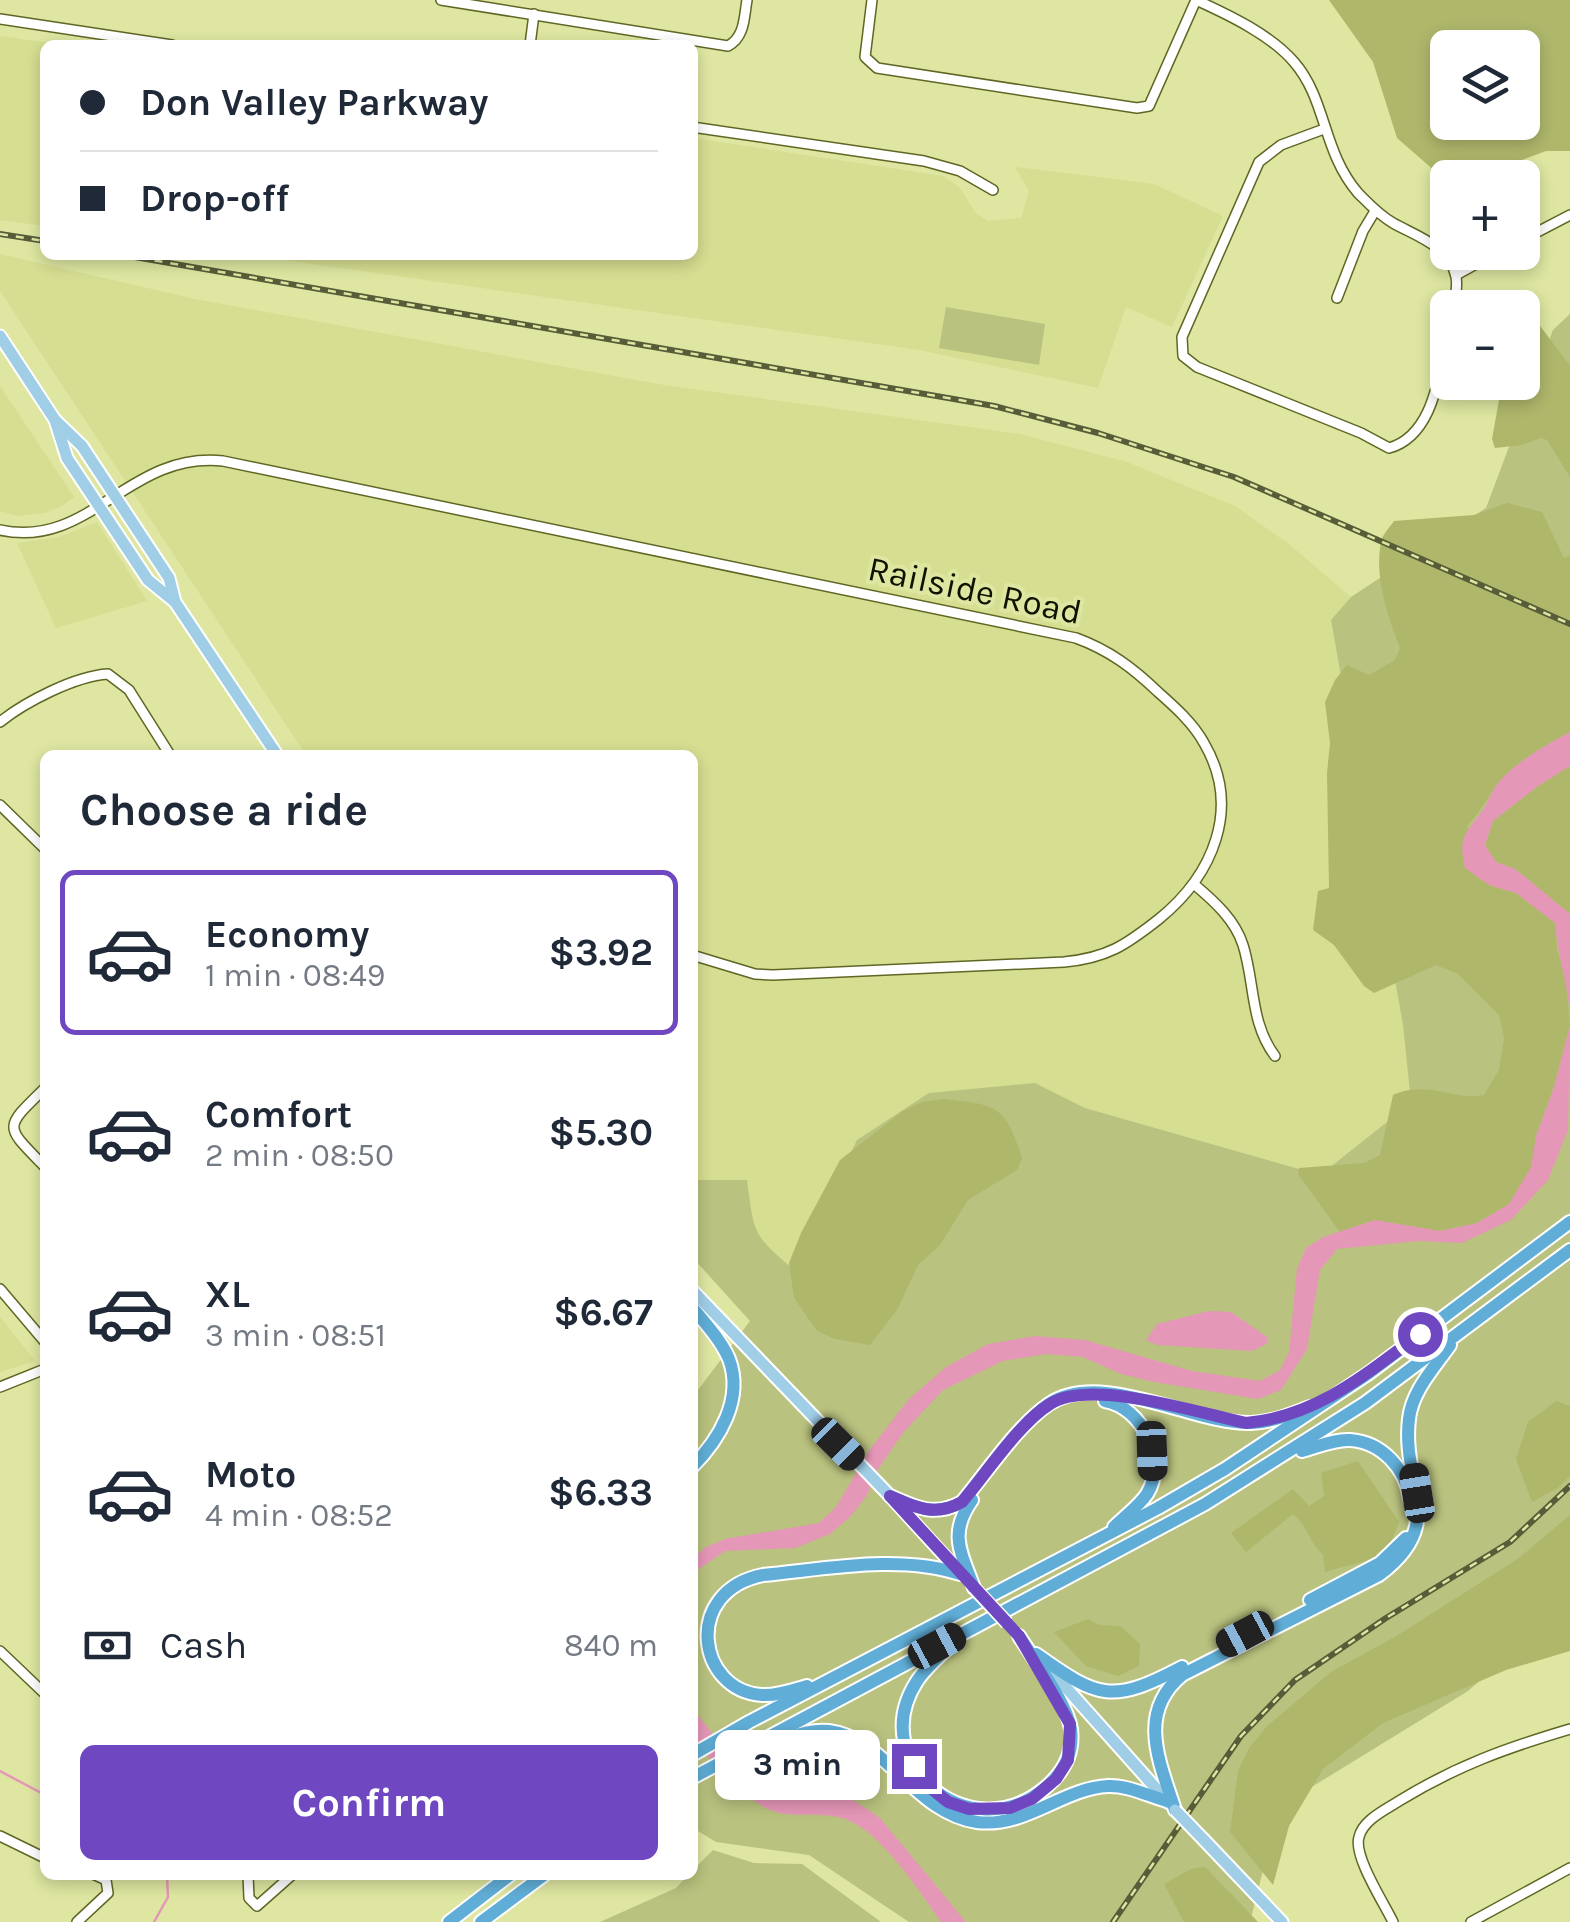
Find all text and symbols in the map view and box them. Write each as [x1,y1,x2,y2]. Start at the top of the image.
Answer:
map controls [1430,30,1540,400]
button: layers [1430,30,1540,140]
text: Don Valley Parkway [140,80,488,125]
button: + [1430,160,1540,270]
text: Drop-off [140,176,289,221]
button: − [1430,290,1540,400]
street label: Railside Road [864,548,1085,633]
text: Choose a ride [80,784,368,836]
icon: car [85,908,175,998]
text: Economy [205,912,369,957]
text: $3.92 [549,930,653,975]
text: 1 min · 08:49 [205,957,385,994]
icon: car [85,1088,175,1178]
text: Comfort [205,1092,352,1137]
text: $5.30 [549,1110,653,1155]
text: 2 min · 08:50 [205,1137,394,1174]
icon: car [85,1268,175,1358]
text: XL [205,1272,250,1317]
text: $6.67 [554,1290,653,1335]
route start [1398,1312,1443,1357]
text: 3 min · 08:51 [205,1317,386,1354]
car [806,1412,870,1476]
car [1136,1420,1168,1482]
icon: car [85,1448,175,1538]
text: Moto [205,1452,296,1497]
car [1397,1461,1437,1525]
text: $6.33 [548,1470,653,1515]
text: 4 min · 08:52 [205,1497,393,1534]
car [1211,1607,1279,1661]
icon: cash [80,1618,135,1673]
car [903,1619,971,1673]
text: Cash [160,1623,247,1668]
text: 840 m [564,1627,658,1664]
callout: 3 min [714,1731,879,1801]
route end [892,1744,937,1789]
button: Confirm [80,1745,658,1860]
text: 3 min [753,1746,842,1783]

